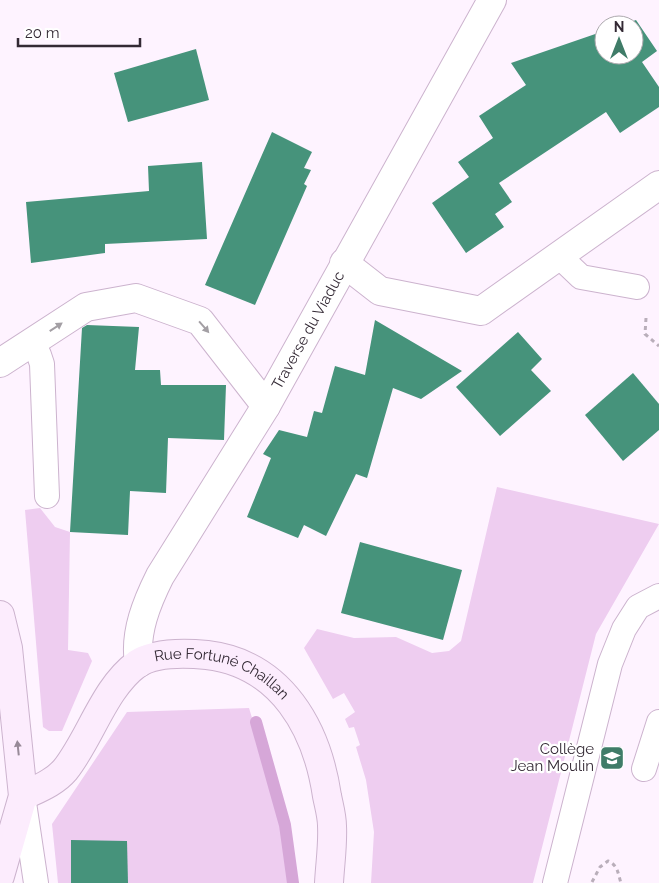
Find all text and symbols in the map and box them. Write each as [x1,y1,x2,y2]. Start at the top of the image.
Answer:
scale bar [18,15,140,47]
north arrow [594,15,644,65]
text: N [614,19,624,35]
text: 20 m [25,24,60,42]
street label: Traverse du Viaduc [268,268,348,392]
one-way arrow [198,320,210,332]
one-way arrow [49,322,62,332]
street label: Rue Fortuné Chaillan [153,645,293,703]
one-way arrow [14,739,22,755]
place label: Collège Jean Moulin [510,740,594,775]
school or university icon: Collège Jean Moulin [599,745,625,771]

